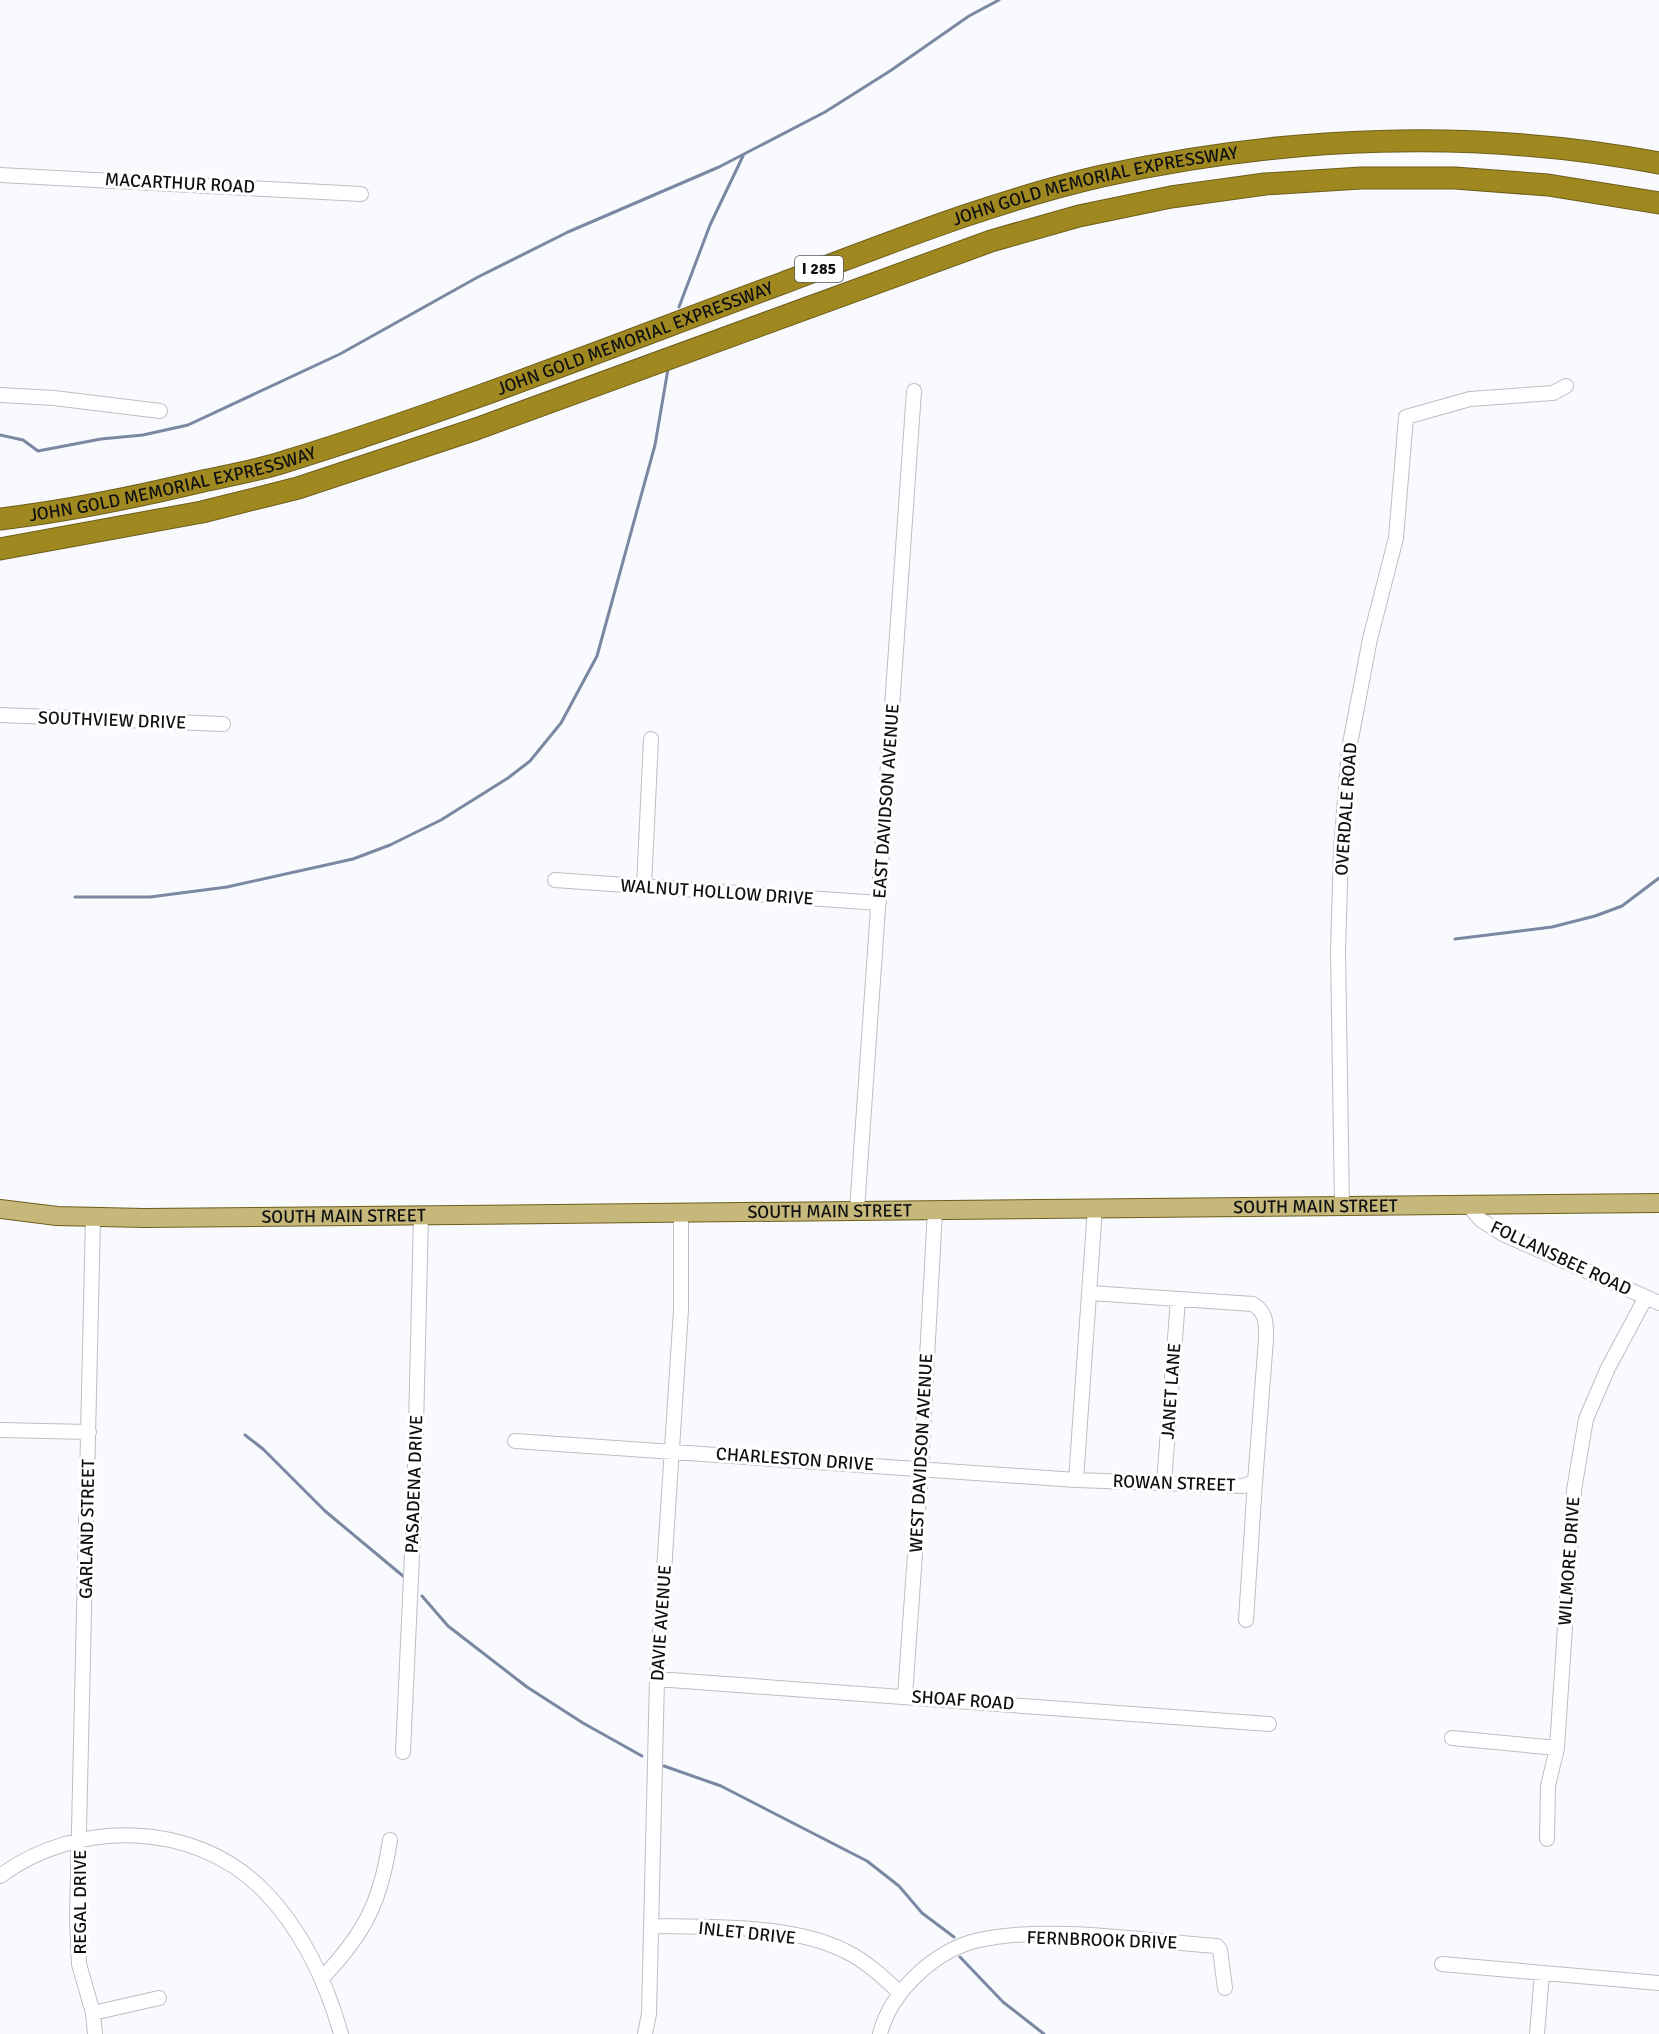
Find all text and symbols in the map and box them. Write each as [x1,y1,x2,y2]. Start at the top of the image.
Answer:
street label: JOHN GOLD MEMORIAL EXPRESSWAY [949,142,1239,230]
street label: MACARTHUR ROAD [104,168,256,198]
road number: I 285 [795,256,843,282]
street label: JOHN GOLD MEMORIAL EXPRESSWAY [494,277,776,400]
street label: JOHN GOLD MEMORIAL EXPRESSWAY [28,442,319,526]
street label: EAST DAVIDSON AVENUE [868,703,904,899]
street label: SOUTHVIEW DRIVE [38,706,186,734]
street label: OVERDALE ROAD [1330,742,1362,876]
street label: WALNUT HOLLOW DRIVE [620,874,814,910]
street label: SOUTH MAIN STREET [1233,1195,1398,1218]
street label: SOUTH MAIN STREET [747,1199,912,1223]
street label: SOUTH MAIN STREET [261,1204,426,1228]
street label: FOLLANSBEE ROAD [1487,1216,1635,1300]
street label: JANET LANE [1157,1342,1185,1440]
street label: WEST DAVIDSON AVENUE [905,1353,937,1553]
street label: PASADENA DRIVE [401,1414,427,1554]
street label: CHARLESTON DRIVE [715,1443,875,1475]
street label: GARLAND STREET [75,1459,99,1599]
street label: ROWAN STREET [1112,1470,1236,1496]
street label: WILMORE DRIVE [1554,1496,1584,1626]
street label: DAVIE AVENUE [646,1564,676,1682]
street label: SHOAF ROAD [911,1685,1015,1715]
street label: REGAL DRIVE [69,1850,91,1954]
street label: INLET DRIVE [697,1917,797,1949]
street label: FERNBROOK DRIVE [1026,1926,1178,1954]

